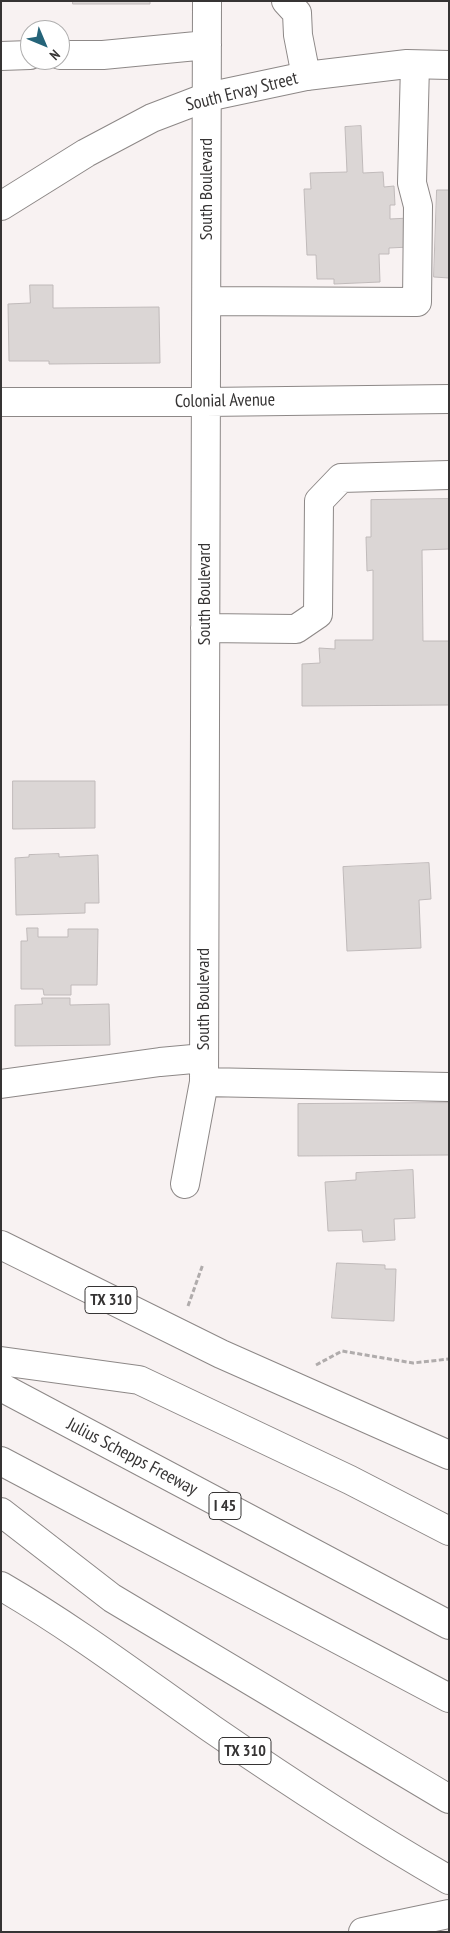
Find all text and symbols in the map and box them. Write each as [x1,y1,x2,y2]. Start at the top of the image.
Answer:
north arrow [20,20,70,70]
text: N [46,46,64,64]
street label: South Ervay Street [184,68,300,116]
street label: South Boulevard [196,138,218,240]
street label: Colonial Avenue [175,389,275,413]
street label: South Boulevard [194,543,216,645]
street label: South Boulevard [193,948,215,1050]
road number: TX 310 [85,1286,137,1314]
street label: Julius Schepps Freeway [63,1414,201,1500]
road number: I 45 [209,1492,241,1520]
road number: TX 310 [219,1738,271,1764]

